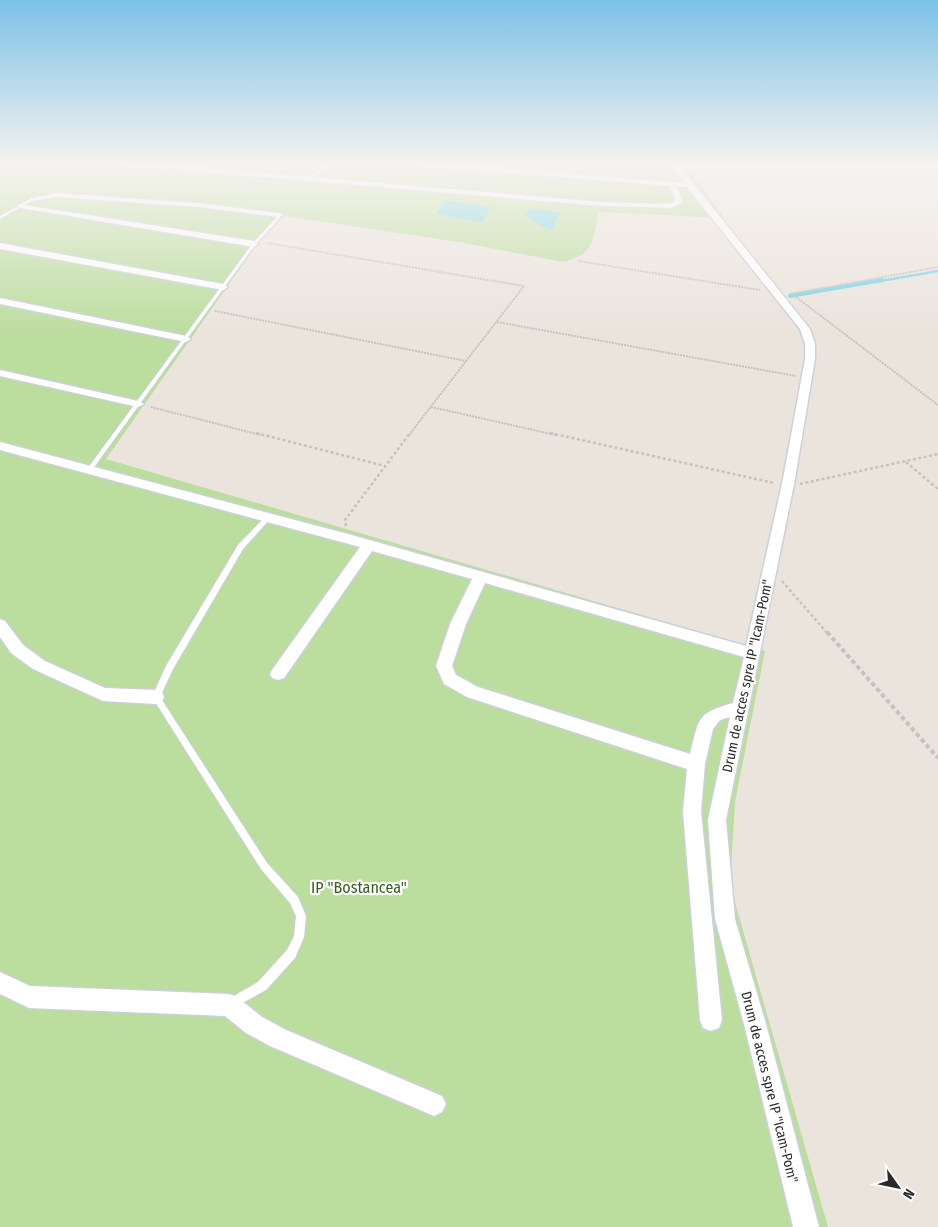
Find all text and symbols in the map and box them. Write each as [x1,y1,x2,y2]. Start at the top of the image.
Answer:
street label: Drum de acces spre IP "Icam-Pom" [719,578,776,774]
park label: IP "Bostancea" [311,878,407,897]
street label: Drum de acces spre IP "Icam-Pom" [737,990,802,1185]
north arrow [873,1162,923,1212]
text: N [899,1186,918,1202]

